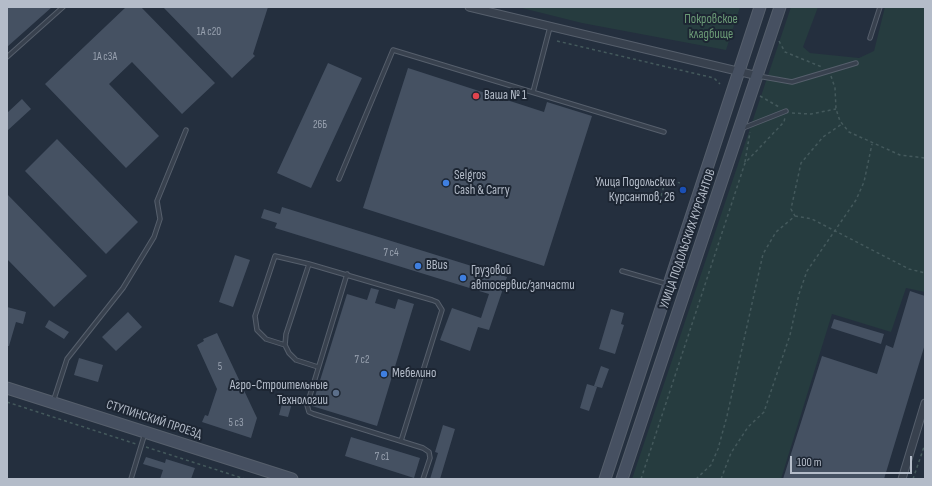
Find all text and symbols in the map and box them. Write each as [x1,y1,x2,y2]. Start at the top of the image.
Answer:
park label: Покровское кладбище [684,12,738,43]
house number: 1А с20 [197,25,221,39]
house number: 1А с3А [93,50,117,64]
place label: Ваша № 1 [484,88,527,104]
marker: Ваша № 1 [471,91,481,101]
house number: 26Б [313,118,327,132]
street label: УЛИЦА ПОДОЛЬСКИХ КУРСАНТОВ [657,167,719,311]
place label: Selgros Cash & Carry [454,168,510,199]
place label: Улица Подольских Курсантов, 26 [595,175,675,206]
marker: Selgros Cash & Carry [441,178,451,188]
marker: Улица Подольских Курсантов, 26 [678,185,688,195]
house number: 7 с4 [383,246,399,260]
place label: BBus [426,258,448,274]
marker: BBus [413,261,423,271]
place label: Грузовой автосервис/запчасти [471,263,575,294]
marker: Грузовой автосервис/запчасти [458,273,468,283]
house number: 7 с2 [354,353,370,367]
house number: 5 [218,360,222,374]
place label: Мебелино [392,366,436,382]
marker: Мебелино [379,369,389,379]
place label: Агро-Строительные Технологии [230,378,328,409]
marker: Агро-Строительные Технологии [331,388,341,398]
street label: СТУПИНСКИЙ ПРОЕЗД [104,397,204,443]
house number: 5 с3 [228,416,244,430]
scale bar [792,448,914,474]
house number: 7 с1 [375,450,389,464]
text: 100 m [797,455,822,470]

